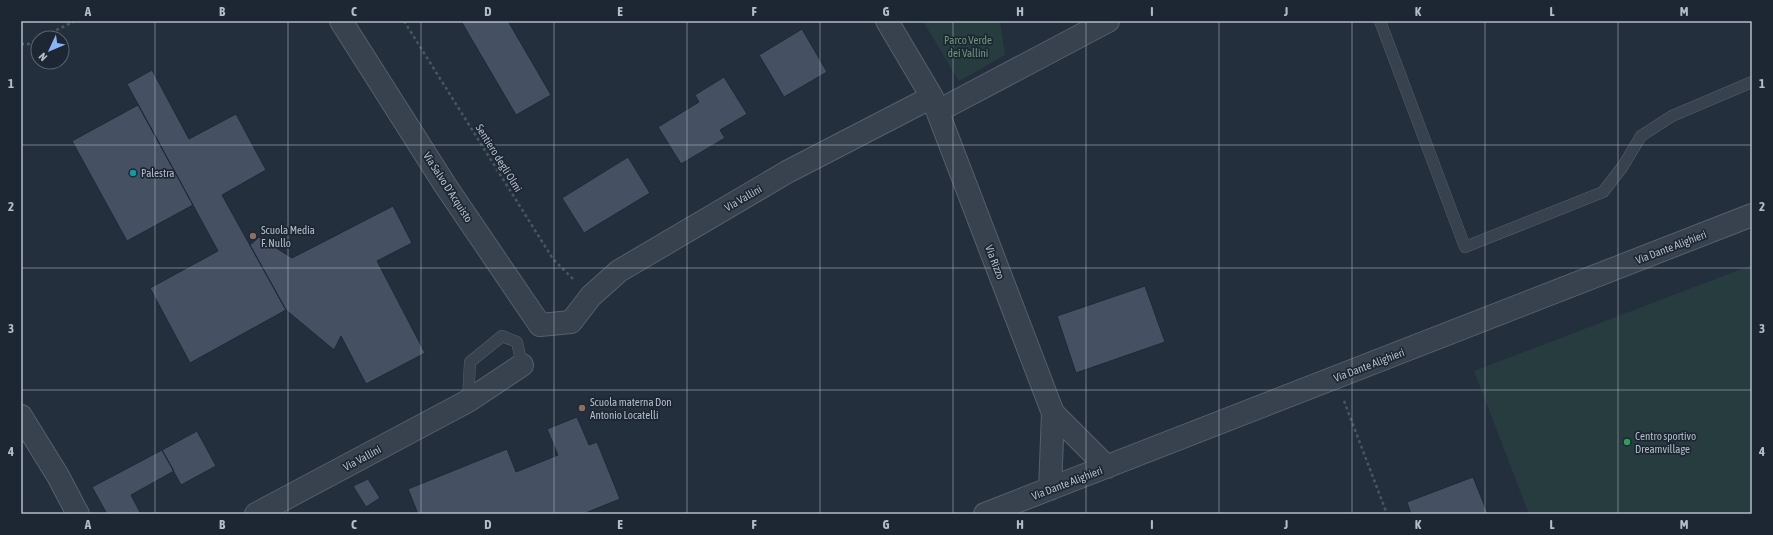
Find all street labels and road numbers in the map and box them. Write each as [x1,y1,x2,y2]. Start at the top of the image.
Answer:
street label: Sentiero degli Olmi [473,122,525,194]
street label: Via Salvo D'Acquisto [421,150,475,224]
street label: Via Vallini [722,183,764,213]
street label: Via Dante Alighieri [1634,228,1708,266]
street label: Via Rizzo [983,243,1007,281]
street label: Via Dante Alighieri [1332,346,1406,384]
street label: Via Vallini [341,443,383,473]
street label: Via Dante Alighieri [1030,464,1104,502]

